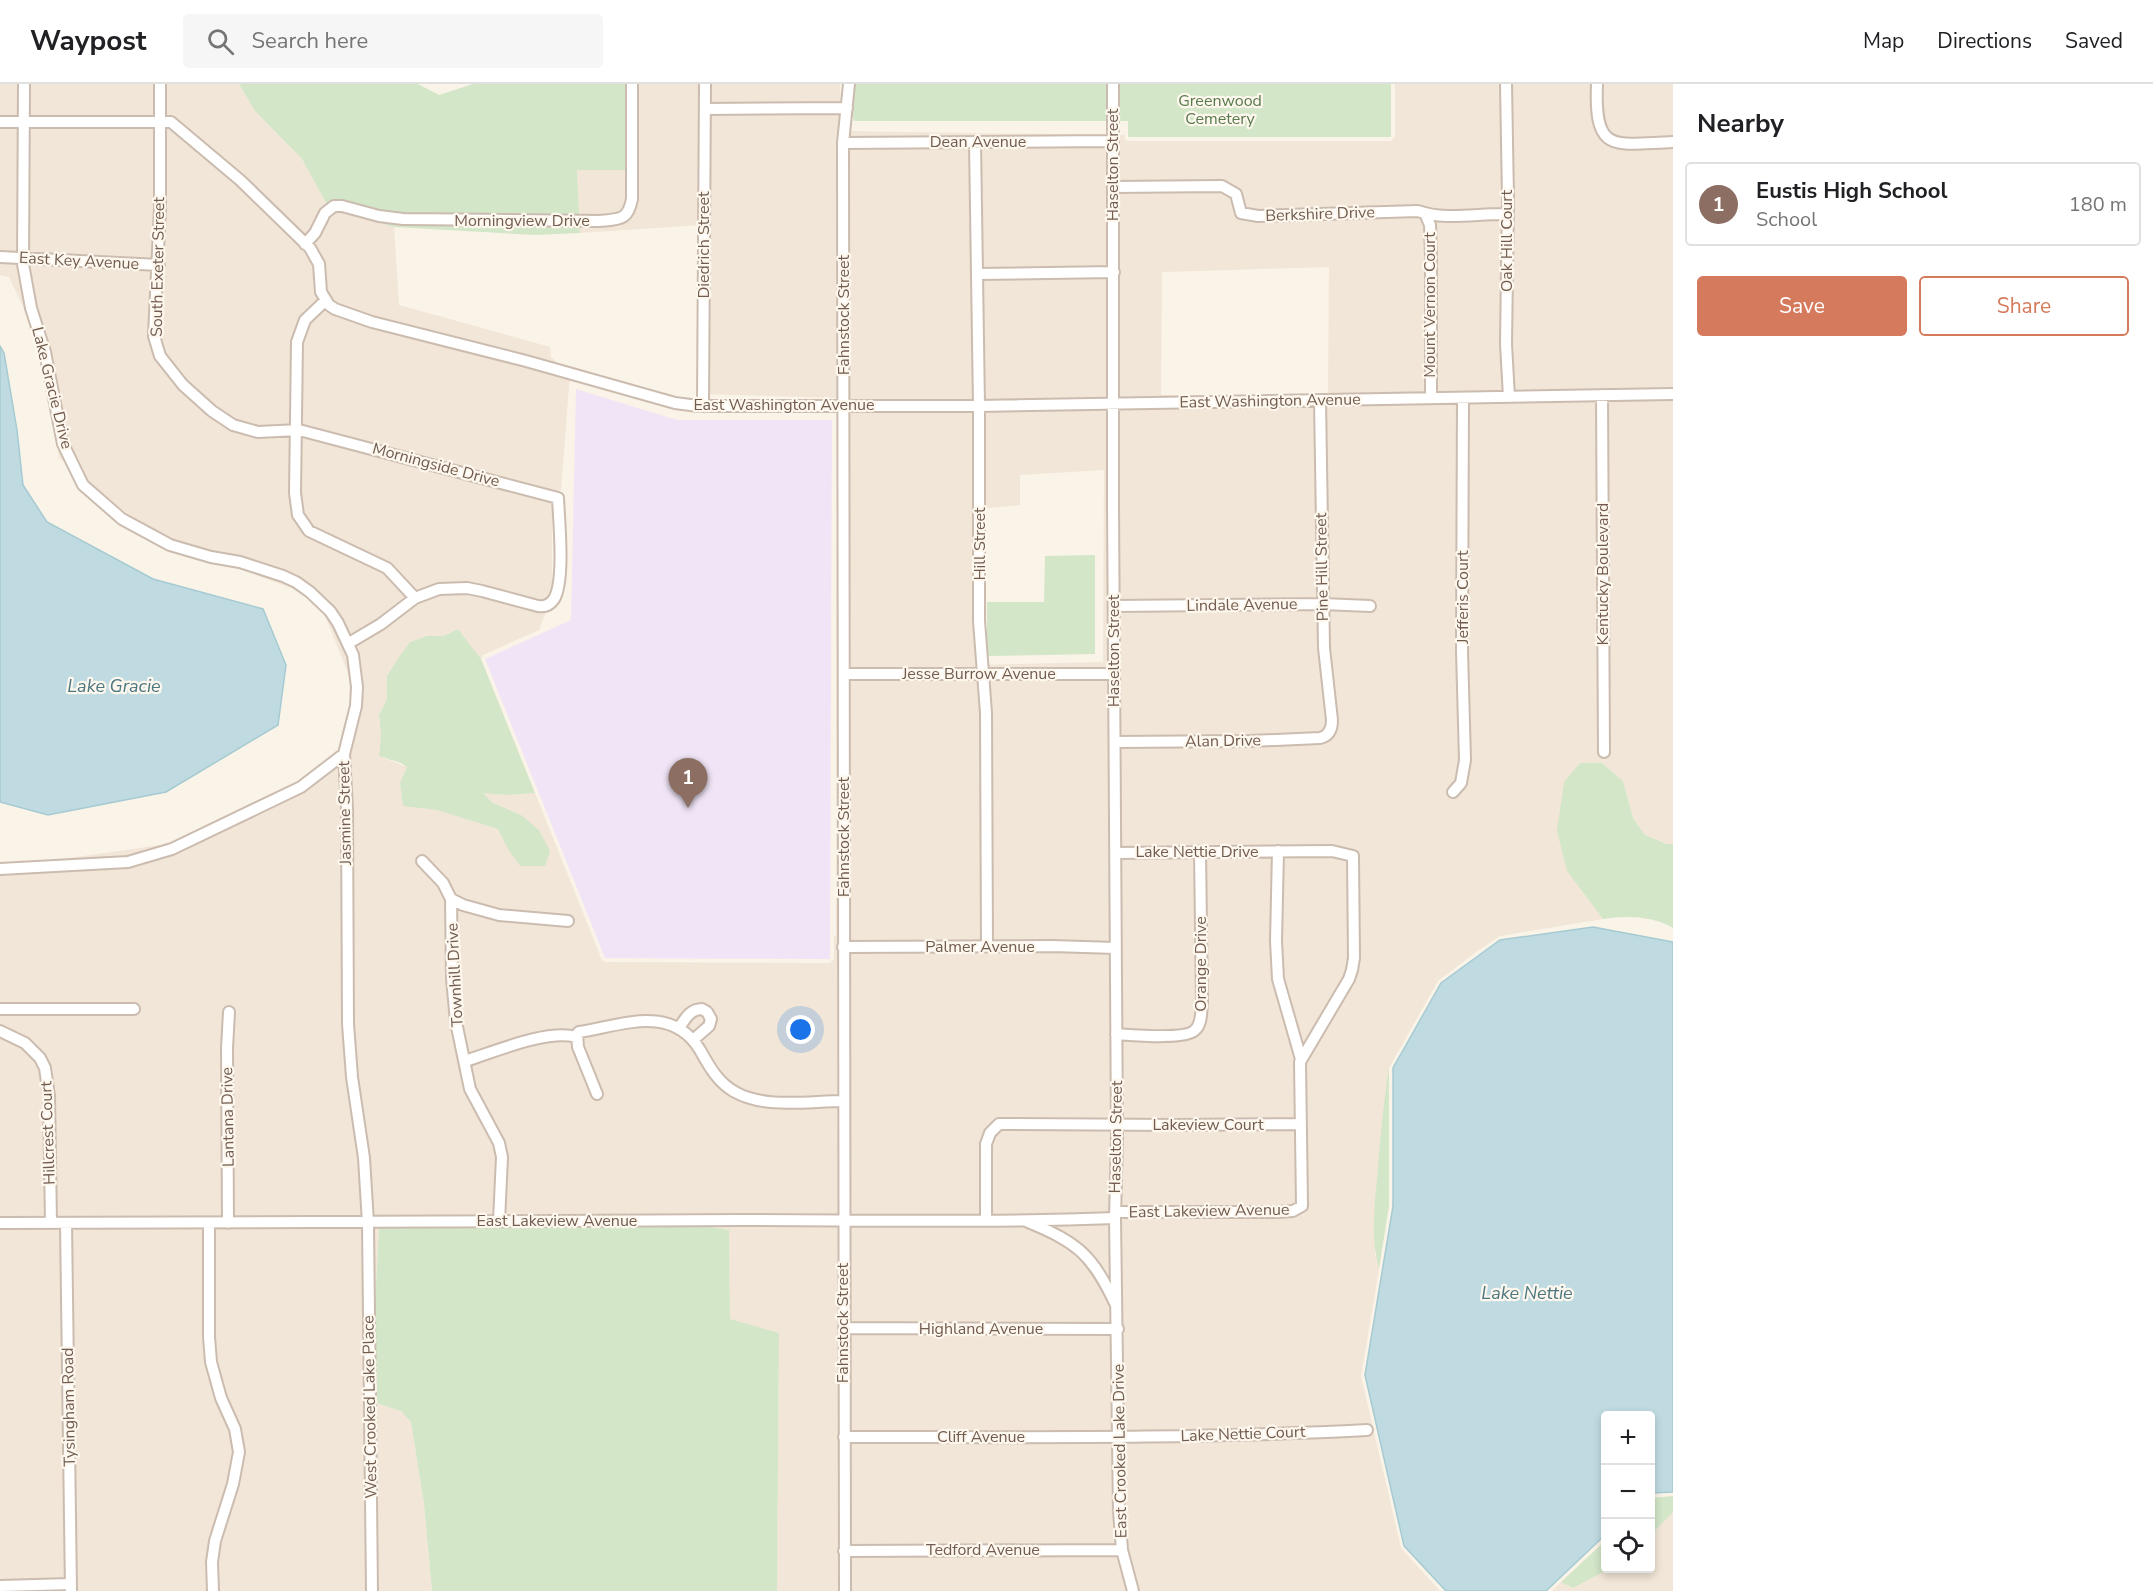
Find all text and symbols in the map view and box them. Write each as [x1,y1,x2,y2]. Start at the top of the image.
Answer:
search box [183,14,603,68]
text: Waypost [30,22,147,60]
icon: search [204,25,237,58]
text: Search here [252,26,368,56]
text: Map [1863,27,1904,55]
text: Directions [1937,27,2032,55]
text: Saved [2065,27,2123,55]
park label: Greenwood Cemetery [1178,90,1262,130]
text: Nearby [1697,106,1784,141]
street label: Haselton Street [1102,108,1124,221]
street label: Dean Avenue [930,131,1026,153]
text: Eustis High School [1756,176,1947,206]
street label: Oak Hill Court [1496,190,1518,292]
street label: Diedrich Street [693,191,715,299]
text: 1 [1713,191,1725,218]
text: 180 m [2069,191,2127,218]
street label: South Exeter Street [146,196,170,337]
street label: Berkshire Drive [1265,201,1375,227]
text: School [1756,206,1817,233]
street label: Morningview Drive [454,210,590,232]
street label: Mount Vernon Court [1419,232,1441,378]
street label: East Key Avenue [18,247,140,275]
street label: Fahnstock Street [833,254,855,375]
button: Save [1697,276,1907,336]
button: Share [1919,276,2129,336]
street label: Lake Gracie Drive [26,325,78,451]
street label: East Washington Avenue [1179,388,1361,414]
street label: East Washington Avenue [693,394,875,416]
street label: Morningside Drive [370,437,502,493]
street label: Kentucky Boulevard [1592,503,1614,645]
street label: Hill Street [969,507,991,581]
street label: Pine Hill Street [1310,512,1334,622]
street label: Jefferis Court [1452,550,1474,645]
street label: Lindale Avenue [1186,593,1298,617]
street label: Haselton Street [1103,594,1125,707]
street label: Jesse Burrow Avenue [901,663,1056,685]
water label: Lake Gracie [67,674,161,698]
street label: Alan Drive [1185,729,1261,753]
pin: 1 [668,758,708,808]
street label: Jasmine Street [333,760,357,866]
street label: Fahnstock Street [833,776,855,897]
street label: Lake Nettie Drive [1135,841,1259,863]
street label: Orange Drive [1190,916,1212,1012]
street label: Townhill Drive [441,922,469,1028]
street label: Palmer Avenue [925,936,1035,958]
your location [786,1015,815,1044]
street label: Lantana Drive [216,1067,240,1167]
street label: Hillcrest Court [35,1080,61,1185]
street label: Haselton Street [1104,1080,1128,1194]
street label: Lakeview Court [1152,1114,1264,1136]
street label: East Lakeview Avenue [1128,1199,1290,1223]
street label: East Lakeview Avenue [477,1210,637,1232]
street label: Fahnstock Street [832,1262,854,1383]
water label: Lake Nettie [1481,1281,1573,1305]
street label: West Crooked Lake Place [357,1315,383,1499]
street label: Highland Avenue [919,1318,1043,1340]
street label: Tysingham Road [57,1347,81,1467]
street label: East Crooked Lake Drive [1107,1364,1133,1538]
map controls [1601,1411,1655,1573]
button: + [1601,1411,1655,1465]
street label: Lake Nettie Court [1180,1421,1306,1447]
street label: Cliff Avenue [937,1426,1025,1448]
button: − [1601,1465,1655,1519]
button: locate [1601,1519,1655,1573]
street label: Tedford Avenue [926,1539,1040,1561]

